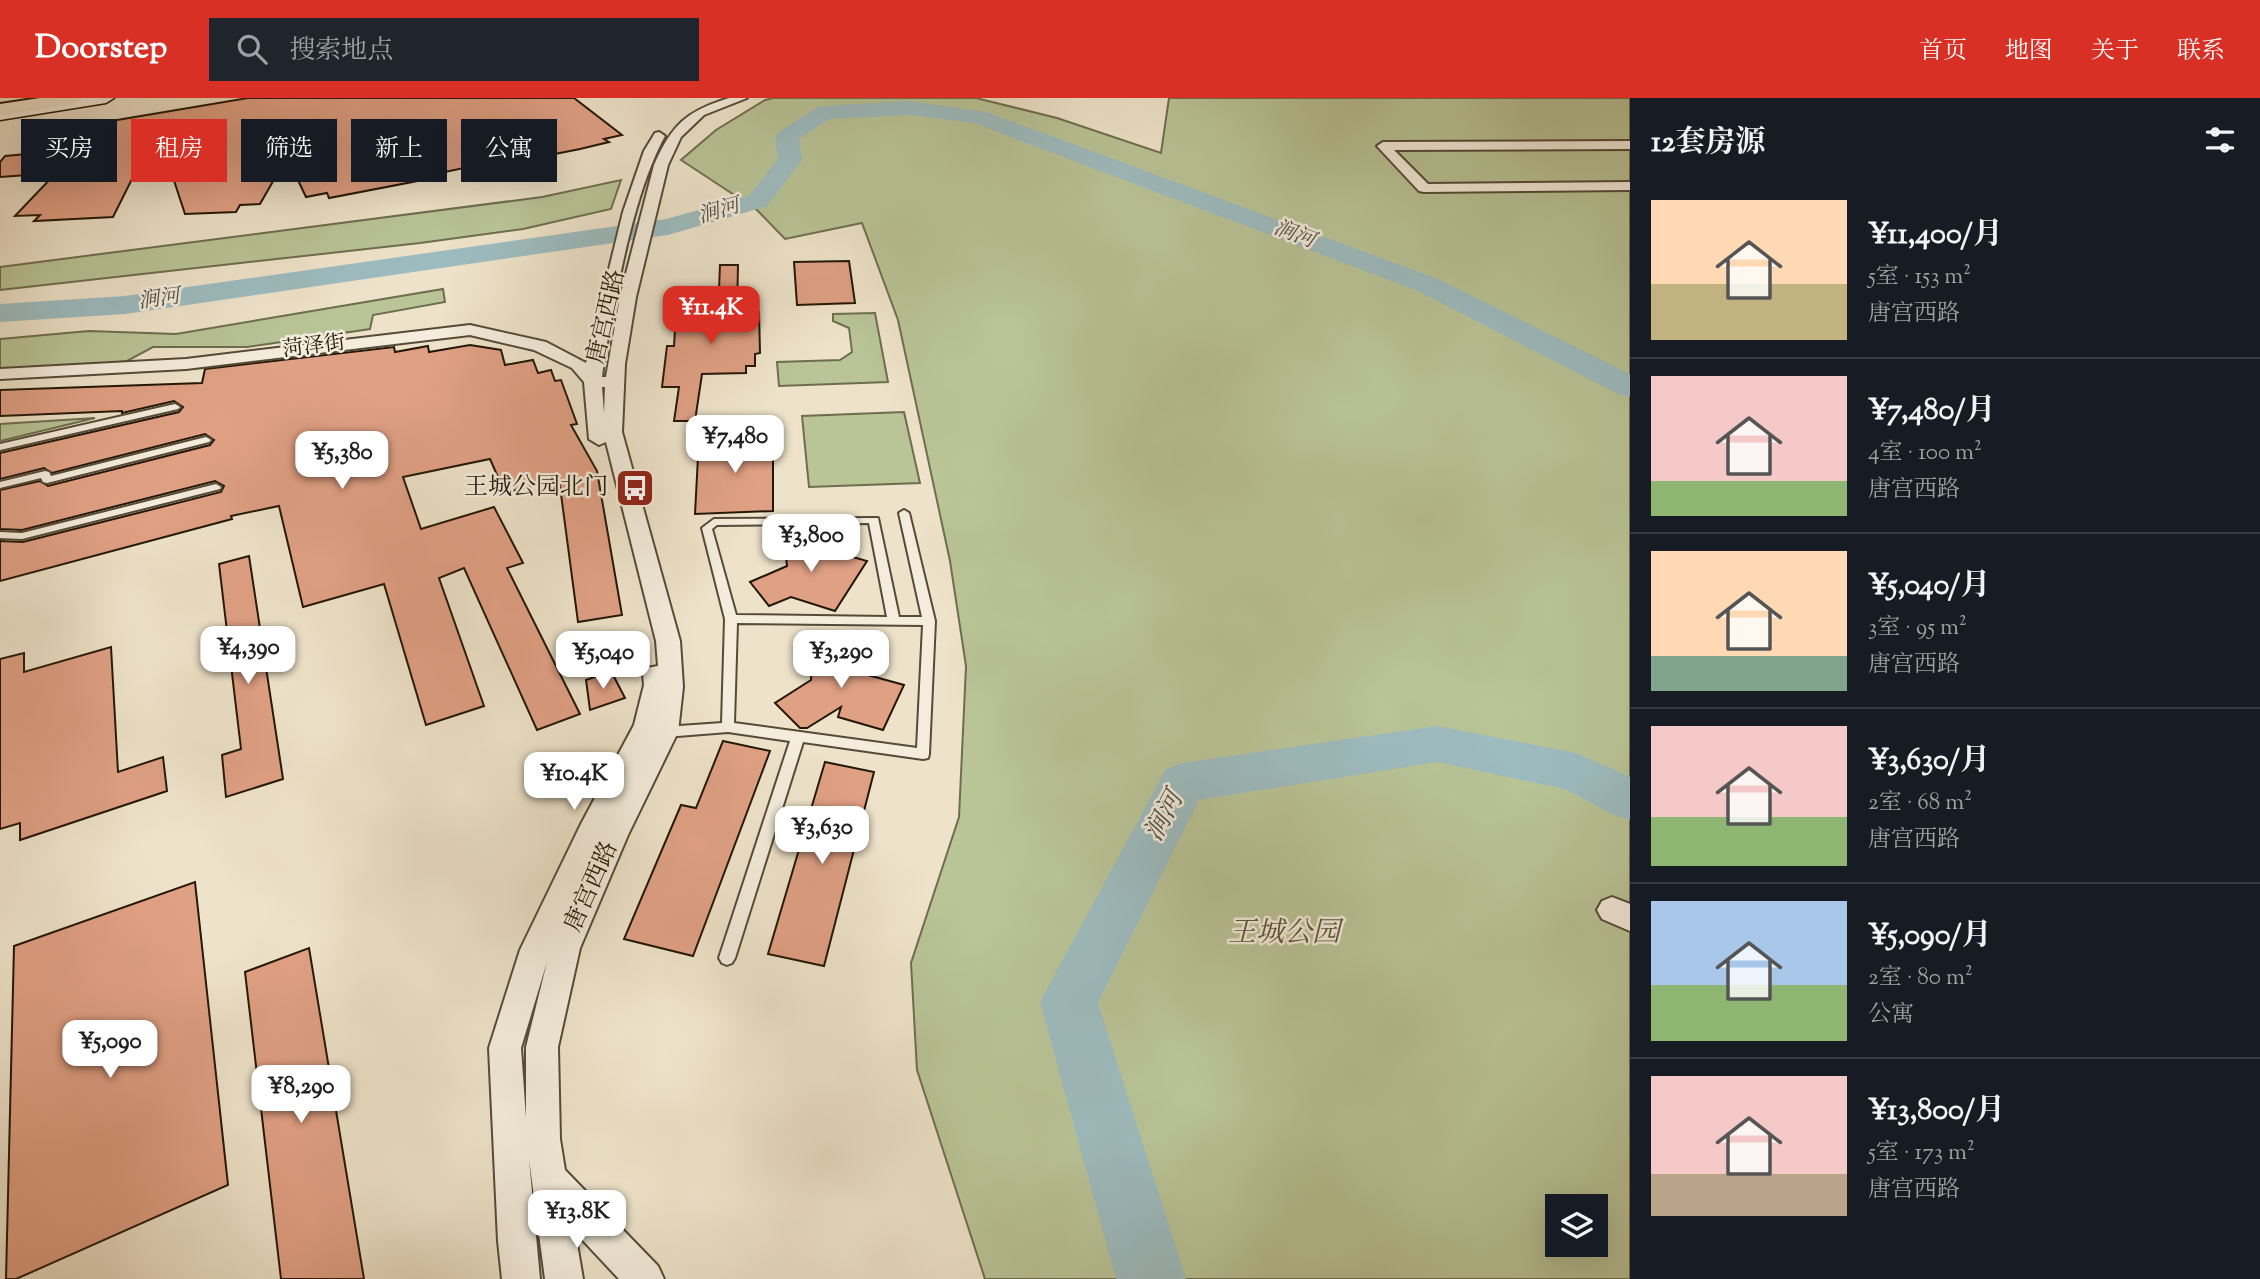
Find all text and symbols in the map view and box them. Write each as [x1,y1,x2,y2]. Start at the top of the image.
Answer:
search box [209,18,699,81]
text: Doorstep [35,25,167,73]
icon: search [233,30,271,68]
text: 搜索地点 [289,33,393,70]
text: 首页 [1919,35,1967,69]
text: 地图 [2005,35,2053,69]
text: 关于 [2091,35,2139,69]
text: 联系 [2177,35,2225,69]
chip: 买房 [21,119,117,182]
chip: 租房 [131,119,227,182]
chip: 筛选 [241,119,337,182]
chip: 新上 [351,119,447,182]
chip: 公寓 [461,119,557,182]
icon: filters [2201,121,2239,159]
text: 12套房源 [1651,122,1765,165]
water label: 涧河 [695,191,747,232]
water label: 涧河 [1269,213,1323,258]
text: ¥11,400/月 [1868,214,2003,257]
icon: home [1707,228,1791,312]
text: 5室 · 153 m² [1868,261,1971,294]
street label: 唐宫西路 [580,266,634,368]
water label: 涧河 [136,282,186,318]
pin: ¥11.4K [654,286,768,346]
text: ¥11.4K [679,292,743,325]
text: 唐宫西路 [1868,298,1960,331]
street label: 菏泽街 [281,328,347,366]
text: ¥7,480/月 [1868,390,1995,433]
icon: home [1707,404,1791,488]
pin: ¥7,480 [678,416,792,475]
text: ¥7,480 [702,421,768,454]
pin: ¥5,380 [285,432,399,491]
text: ¥5,380 [311,437,373,470]
text: 4室 · 100 m² [1868,437,1982,470]
bus stop icon: 王城公园北门 [614,467,656,509]
place label: 王城公园北门 [464,471,608,505]
text: 唐宫西路 [1868,474,1960,507]
pin: ¥3,800 [754,514,868,574]
text: ¥3,800 [778,520,844,553]
text: ¥5,040/月 [1868,565,1990,608]
icon: home [1707,579,1791,663]
text: 3室 · 95 m² [1868,612,1967,645]
pin: ¥4,390 [191,626,305,686]
pin: ¥3,290 [784,630,898,690]
text: ¥4,390 [216,632,280,665]
pin: ¥5,040 [546,632,660,691]
text: ¥3,290 [809,636,873,669]
text: ¥5,040 [572,637,634,670]
text: 唐宫西路 [1868,649,1960,682]
text: ¥3,630/月 [1868,740,1990,783]
pin: ¥10.4K [517,752,631,812]
icon: home [1707,754,1791,838]
text: ¥10.4K [540,758,608,791]
water label: 涧河 [1136,782,1195,849]
text: 2室 · 68 m² [1868,787,1972,820]
pin: ¥3,630 [765,806,879,866]
text: ¥3,630 [791,812,853,845]
text: 唐宫西路 [1868,824,1960,857]
street label: 唐宫西路 [557,836,627,938]
park label: 王城公园 [1228,914,1344,954]
text: ¥5,090/月 [1868,915,1992,958]
icon: home [1707,929,1791,1013]
text: 2室 · 80 m² [1868,962,1973,995]
text: 公寓 [1868,999,1914,1032]
pin: ¥5,090 [53,1020,167,1080]
text: ¥5,090 [78,1026,142,1059]
pin: ¥8,290 [244,1066,358,1125]
text: ¥8,290 [267,1071,335,1104]
text: ¥13,800/月 [1868,1090,2005,1133]
icon: home [1707,1104,1791,1188]
text: 5室 · 173 m² [1868,1137,1975,1170]
text: 唐宫西路 [1868,1174,1960,1207]
pin: ¥13.8K [520,1190,634,1250]
map controls [1545,1194,1608,1257]
button: layers [1545,1194,1608,1257]
text: ¥13.8K [544,1196,610,1229]

